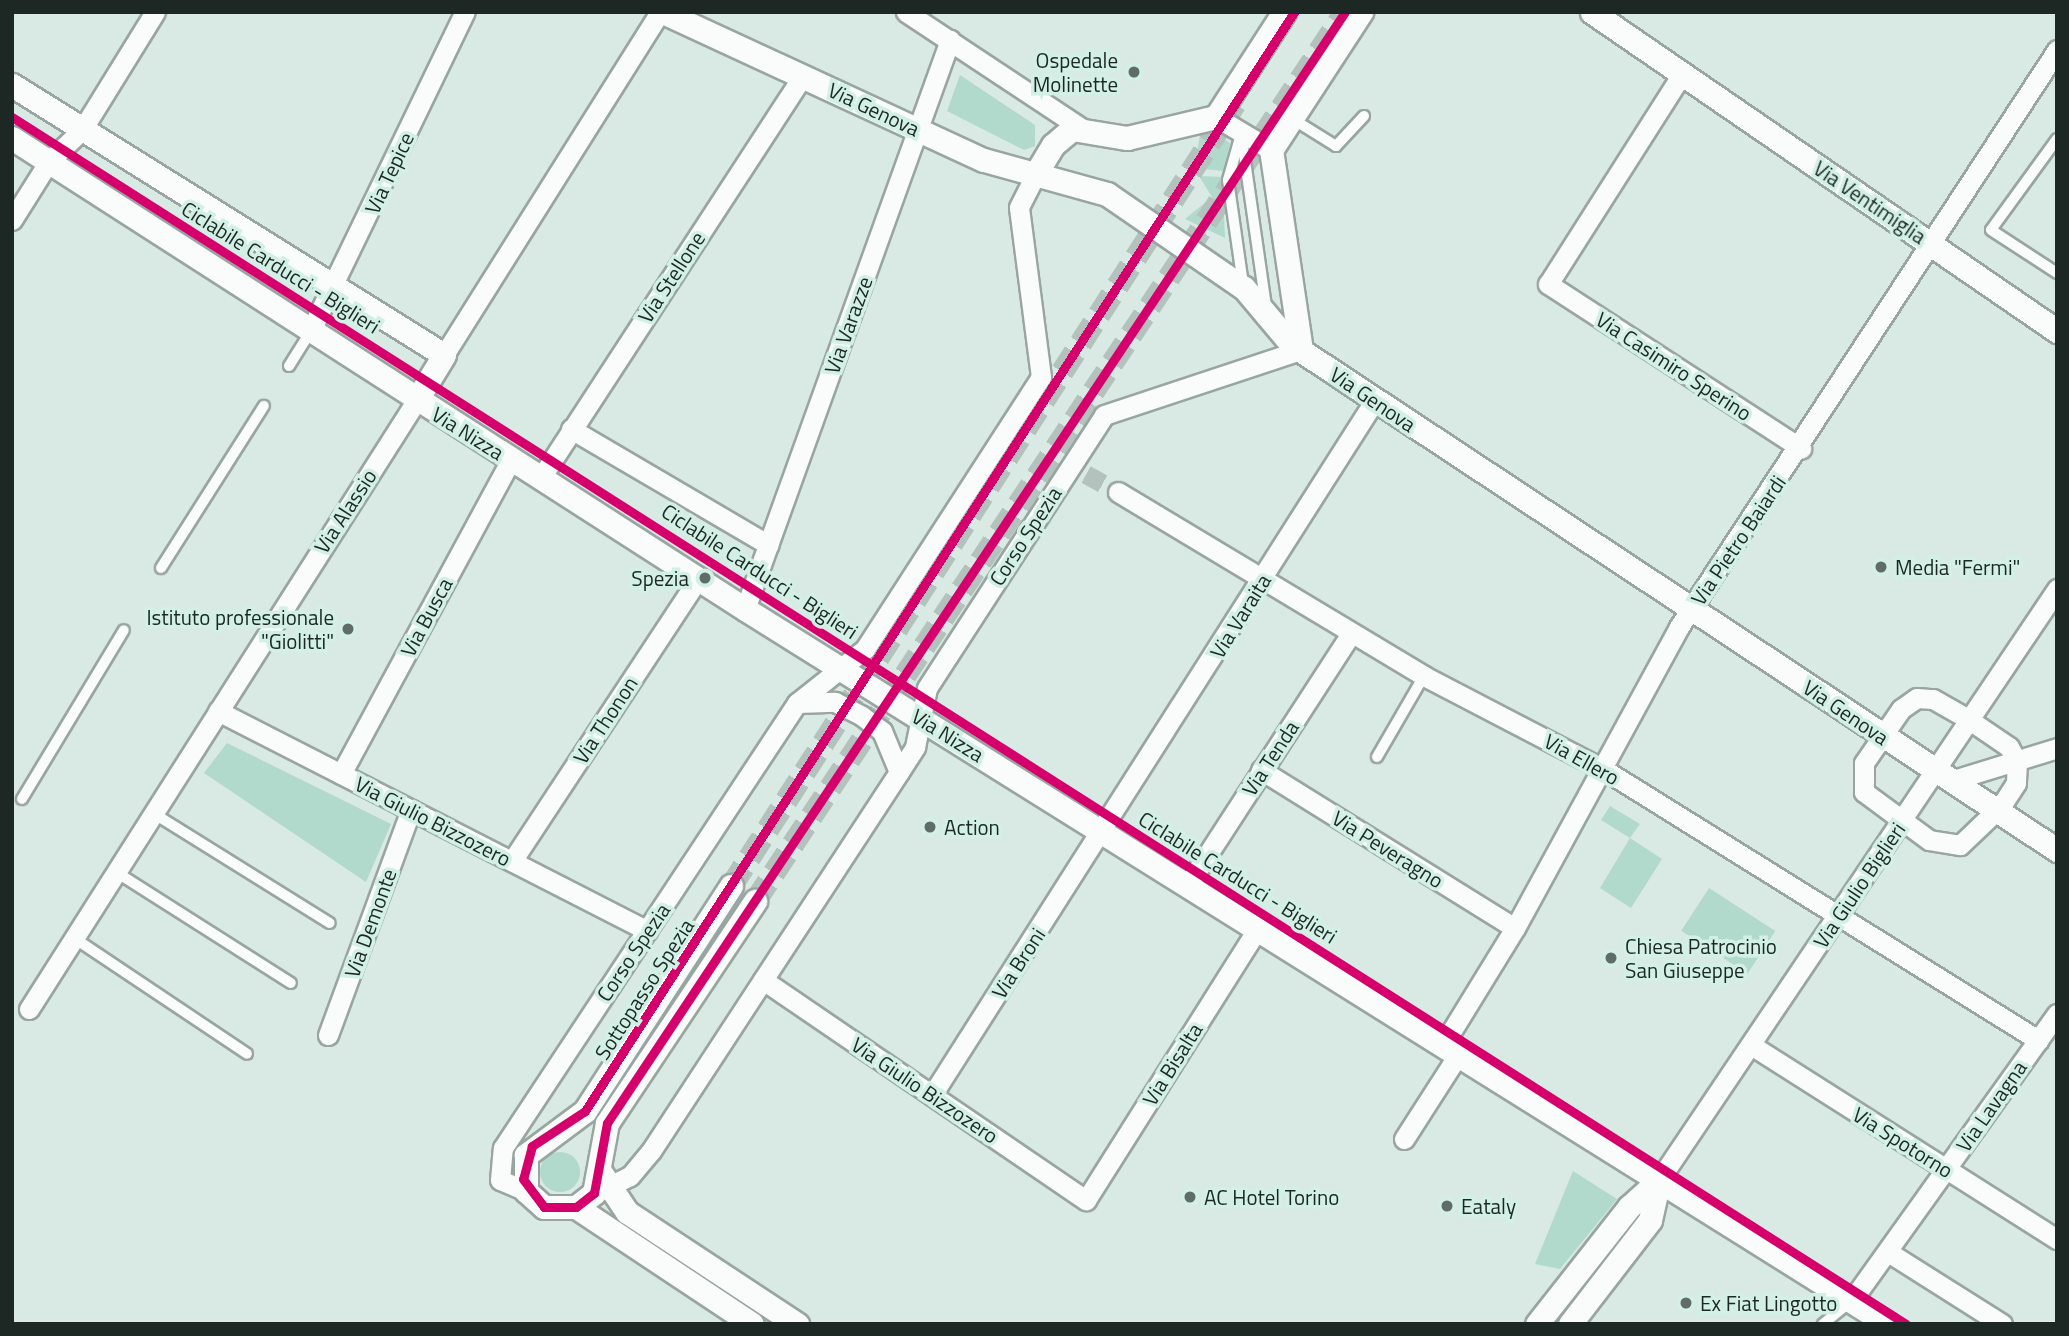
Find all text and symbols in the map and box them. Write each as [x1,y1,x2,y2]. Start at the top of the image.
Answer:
place label: Ospedale Molinette [1033,47,1118,97]
marker: Ospedale Molinette [1124,62,1144,82]
street label: Via Genova [824,77,924,141]
street label: Via Tepice [359,128,419,218]
street label: Via Ventimiglia [1809,155,1931,249]
street label: Ciclabile Carducci - Biglieri [177,196,385,338]
street label: Via Stellone [632,227,710,327]
street label: Via Varazze [819,273,877,377]
street label: Via Casimiro Sperino [1591,306,1757,426]
street label: Via Genova [1325,361,1421,437]
street label: Via Nizza [427,401,509,465]
street label: Via Alassio [309,464,381,558]
street label: Via Pietro Baiardi [1685,470,1791,610]
street label: Corso Spezia [984,482,1066,590]
street label: Ciclabile Carducci - Biglieri [657,498,863,644]
place label: Media "Fermi" [1895,554,2020,580]
marker: Media "Fermi" [1873,559,1889,575]
place label: Spezia [631,565,689,591]
marker: Spezia [695,568,715,588]
street label: Via Varaita [1204,569,1276,663]
street label: Via Busca [395,573,457,661]
place label: Istituto professionale "Giolitti" [146,604,334,654]
marker: Istituto professionale "Giolitti" [340,621,356,637]
street label: Via Thonon [567,672,643,768]
street label: Via Genova [1798,674,1894,750]
street label: Via Nizza [907,703,989,767]
street label: Via Tenda [1236,716,1304,800]
street label: Via Ellero [1540,728,1624,790]
street label: Via Giulio Bizzozero [351,771,515,871]
street label: Via Peveragno [1328,805,1448,893]
street label: Ciclabile Carducci - Biglieri [1134,806,1342,948]
place label: Action [944,814,1000,840]
street label: Via Giulio Biglieri [1808,817,1910,953]
marker: Action [922,819,938,835]
street label: Via Demonte [339,865,401,981]
street label: Corso Spezia [591,898,675,1006]
street label: Sottopasso Spezia [589,914,699,1064]
street label: Via Broni [986,923,1050,1003]
place label: Chiesa Patrocinio San Giuseppe [1625,933,1777,983]
marker: Chiesa Patrocinio San Giuseppe [1603,950,1619,966]
street label: Via Bisalta [1137,1018,1207,1110]
street label: Via Giulio Bizzozero [847,1032,1003,1148]
street label: Via Lavagna [1950,1056,2032,1156]
street label: Via Spotorno [1848,1101,1958,1183]
place label: AC Hotel Torino [1204,1184,1339,1210]
marker: AC Hotel Torino [1182,1189,1198,1205]
place label: Eataly [1461,1193,1516,1219]
marker: Eataly [1439,1198,1455,1214]
place label: Ex Fiat Lingotto [1700,1290,1837,1316]
marker: Ex Fiat Lingotto [1678,1295,1694,1311]

